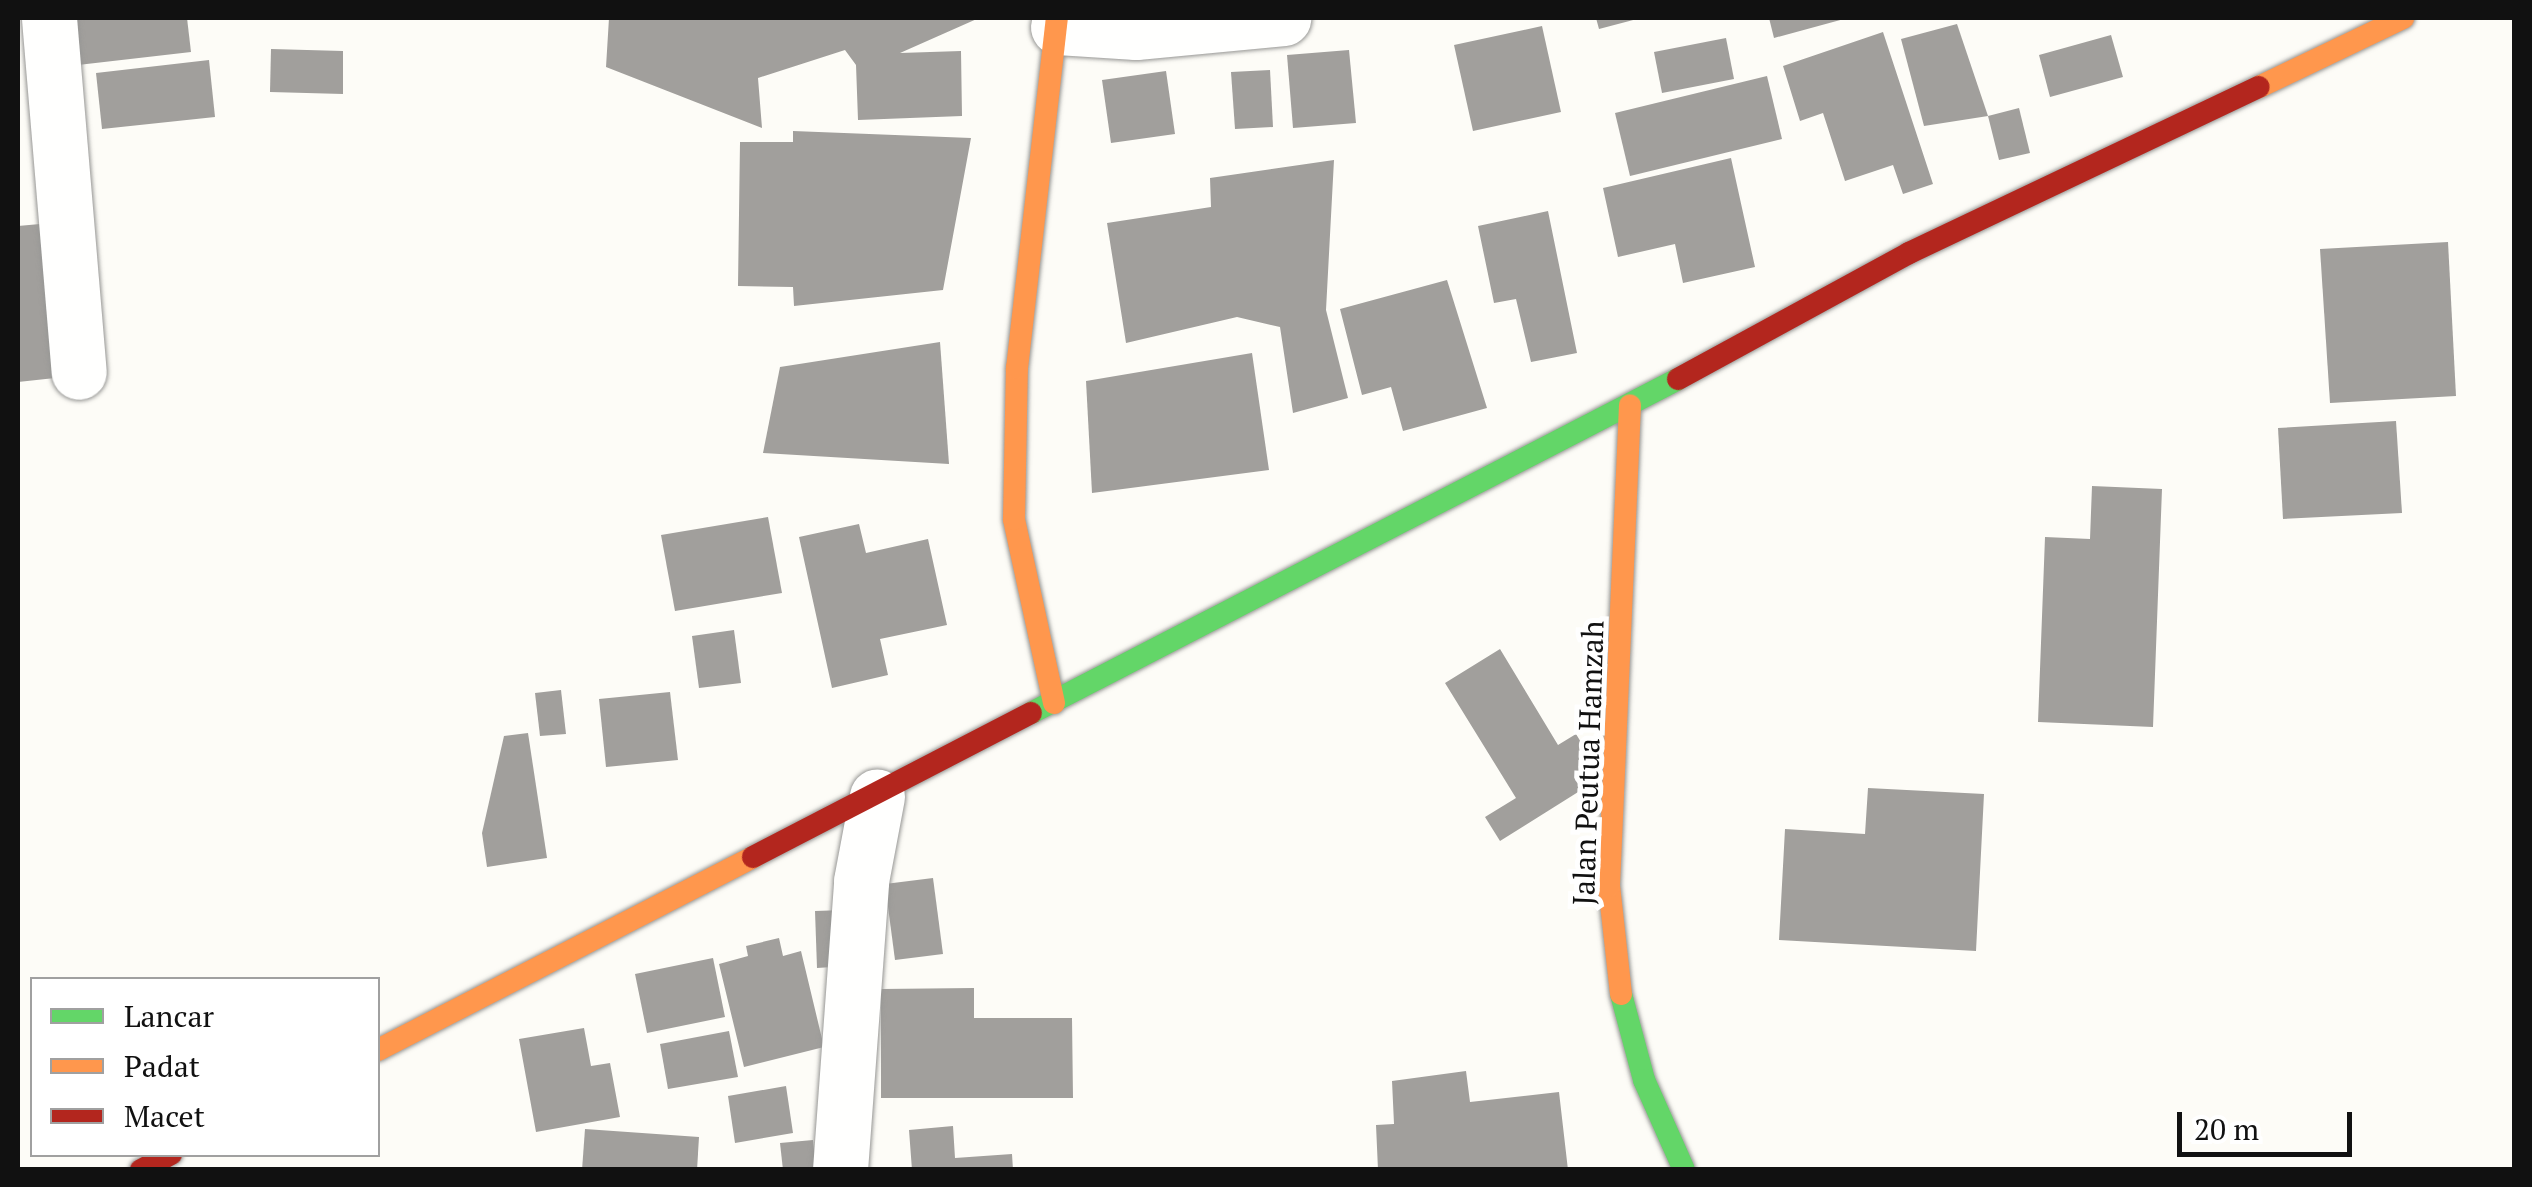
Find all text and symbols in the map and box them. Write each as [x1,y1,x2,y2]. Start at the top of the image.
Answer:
street label: Jalan Peutua Hamzah [1565,620,1611,906]
legend [30,977,380,1157]
text: Lancar [124,996,214,1036]
text: Padat [124,1046,200,1086]
scale bar [2182,1092,2357,1154]
text: Macet [124,1096,205,1136]
text: 20 m [2194,1109,2259,1149]

